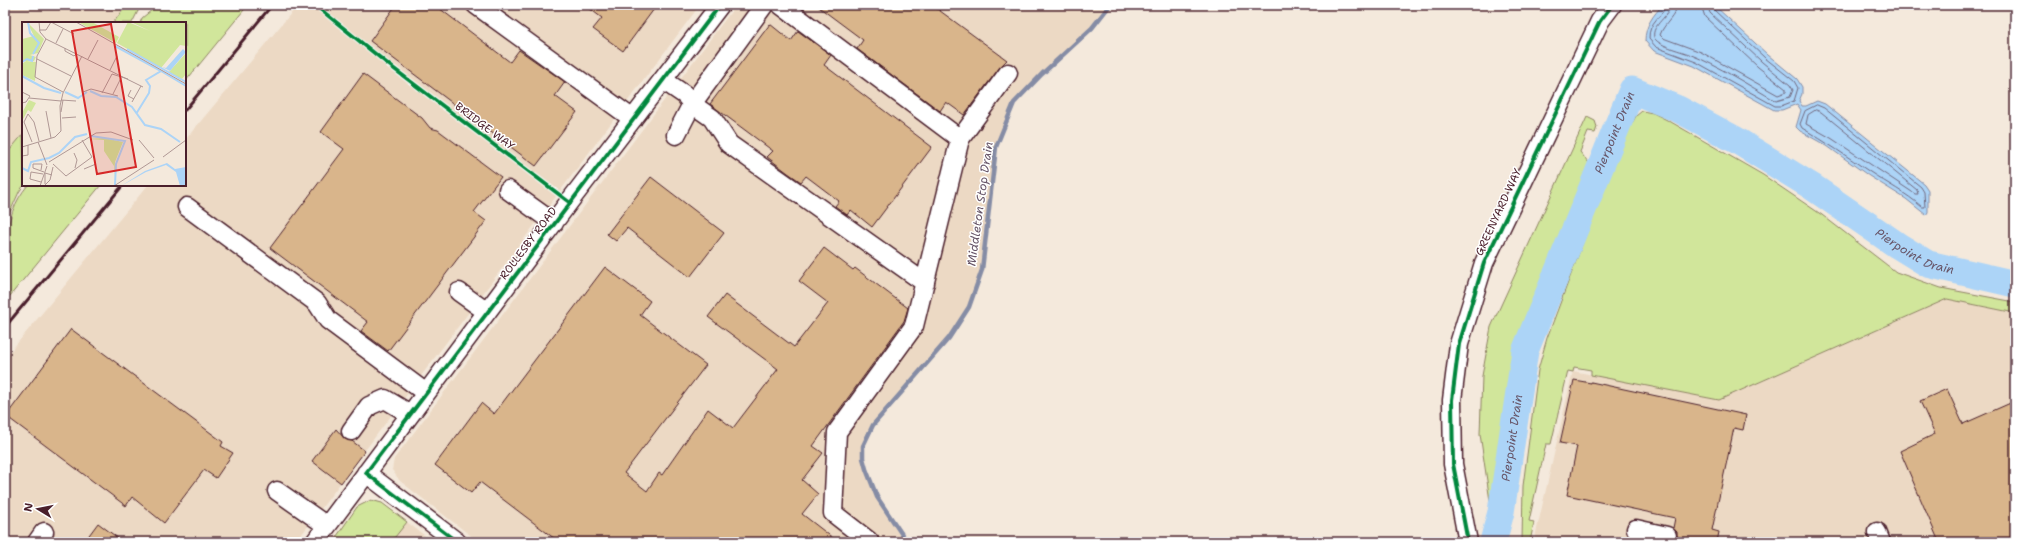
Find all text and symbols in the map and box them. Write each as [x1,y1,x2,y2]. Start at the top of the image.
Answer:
inset map [22,22,186,186]
water label: Pierpoint Drain [1591,89,1639,176]
street label: BRIDGE WAY [452,99,518,154]
water label: Middleton Stop Drain [963,141,997,267]
street label: GREENYARD WAY [1472,166,1525,258]
street label: ROLLESBY ROAD [496,204,561,283]
water label: Pierpoint Drain [1872,225,1956,278]
water label: Pierpoint Drain [1498,393,1526,482]
north arrow [18,489,58,529]
text: N [21,501,37,513]

